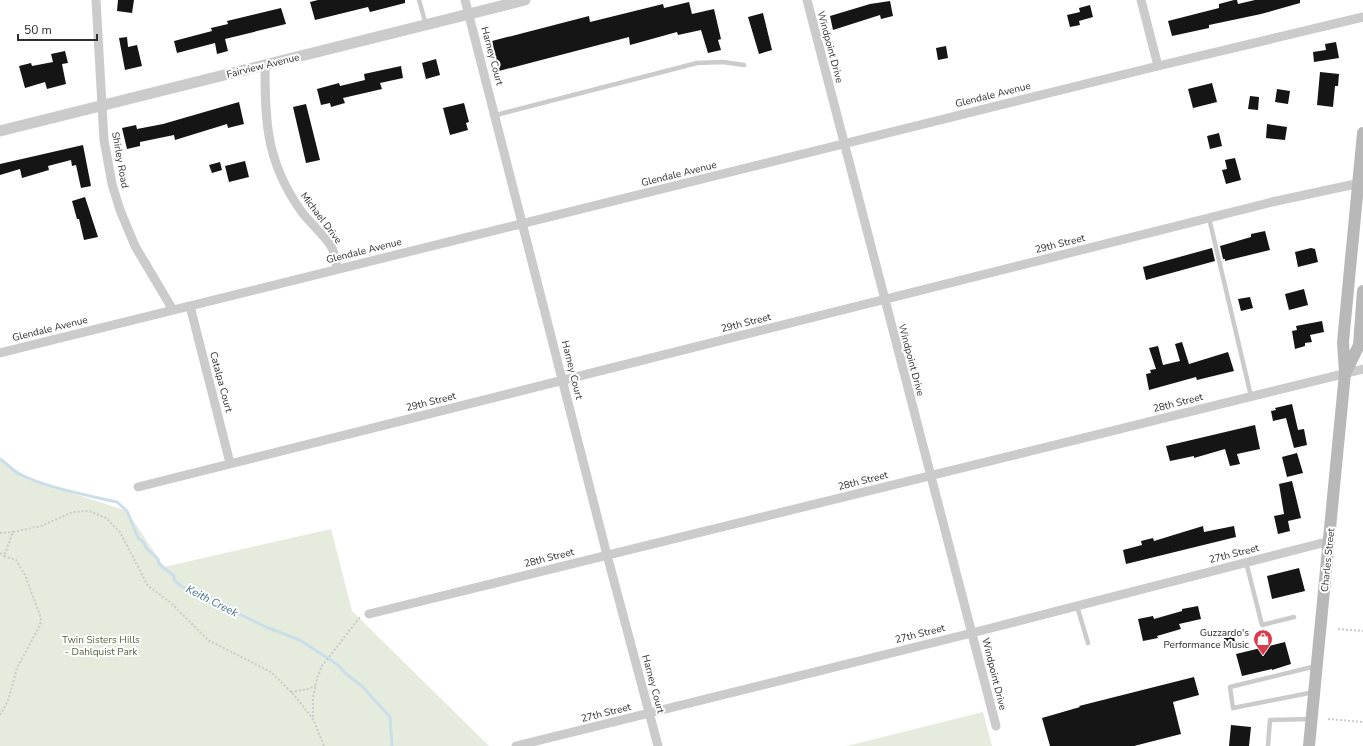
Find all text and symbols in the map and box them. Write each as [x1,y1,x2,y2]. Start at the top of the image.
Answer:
street label: Windpoint Drive [814,9,846,85]
scale bar [18,16,97,42]
text: 50 m [24,22,52,38]
street label: Harney Court [477,25,507,87]
street label: Fairview Avenue [225,50,301,82]
street label: Glendale Avenue [954,79,1032,111]
street label: Shirley Road [108,131,132,189]
street label: Glendale Avenue [640,158,718,190]
street label: Michael Drive [297,189,345,247]
street label: 29th Street [1034,231,1087,257]
street label: Glendale Avenue [325,235,403,267]
street label: 29th Street [720,310,773,336]
street label: Glendale Avenue [11,313,89,345]
street label: Windpoint Drive [895,322,927,398]
street label: Harney Court [558,339,586,401]
street label: Catalpa Court [206,350,236,414]
street label: 29th Street [405,389,458,415]
street label: 28th Street [1152,390,1205,416]
street label: 28th Street [837,468,890,494]
street label: Charles Street [1318,527,1338,593]
street label: 27th Street [1208,541,1261,567]
street label: 28th Street [523,545,576,571]
water label: Keith Creek [183,581,241,621]
street label: 27th Street [894,621,947,647]
place label: Guzzardo's Performance Music [1164,626,1249,652]
shop icon: Guzzardo's Performance Music [1252,628,1274,656]
park label: Twin Sisters Hills - Dahlquist Park [62,633,140,659]
street label: Windpoint Drive [978,636,1010,712]
street label: Harney Court [638,653,668,715]
street label: 27th Street [580,700,633,726]

